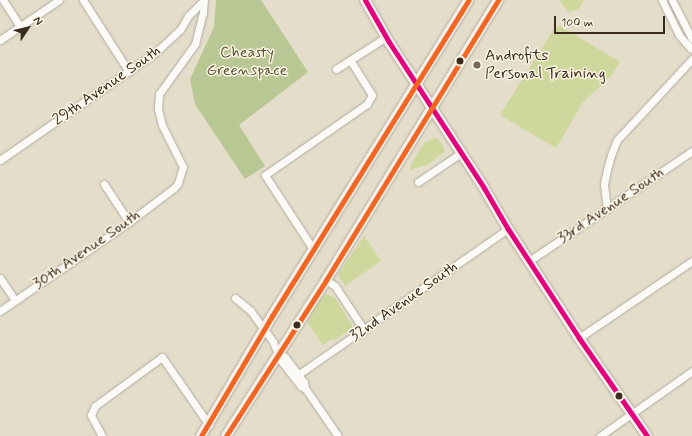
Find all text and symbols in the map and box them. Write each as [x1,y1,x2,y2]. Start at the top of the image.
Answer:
north arrow [8,8,48,48]
scale bar [556,8,667,34]
text: N [30,14,46,28]
text: 100 m [561,15,593,31]
street label: 29th Avenue South [51,42,163,130]
park label: Cheasty Greenspace [207,43,287,81]
place label: Androfits Personal Training [485,46,604,84]
unlabelled marker [455,56,465,66]
marker: Androfits Personal Training [472,60,482,70]
street label: 33rd Avenue South [555,164,667,248]
street label: 30th Avenue South [31,207,143,293]
street label: 32nd Avenue South [347,258,461,346]
unlabelled marker [292,320,302,330]
unlabelled marker [614,391,624,401]

